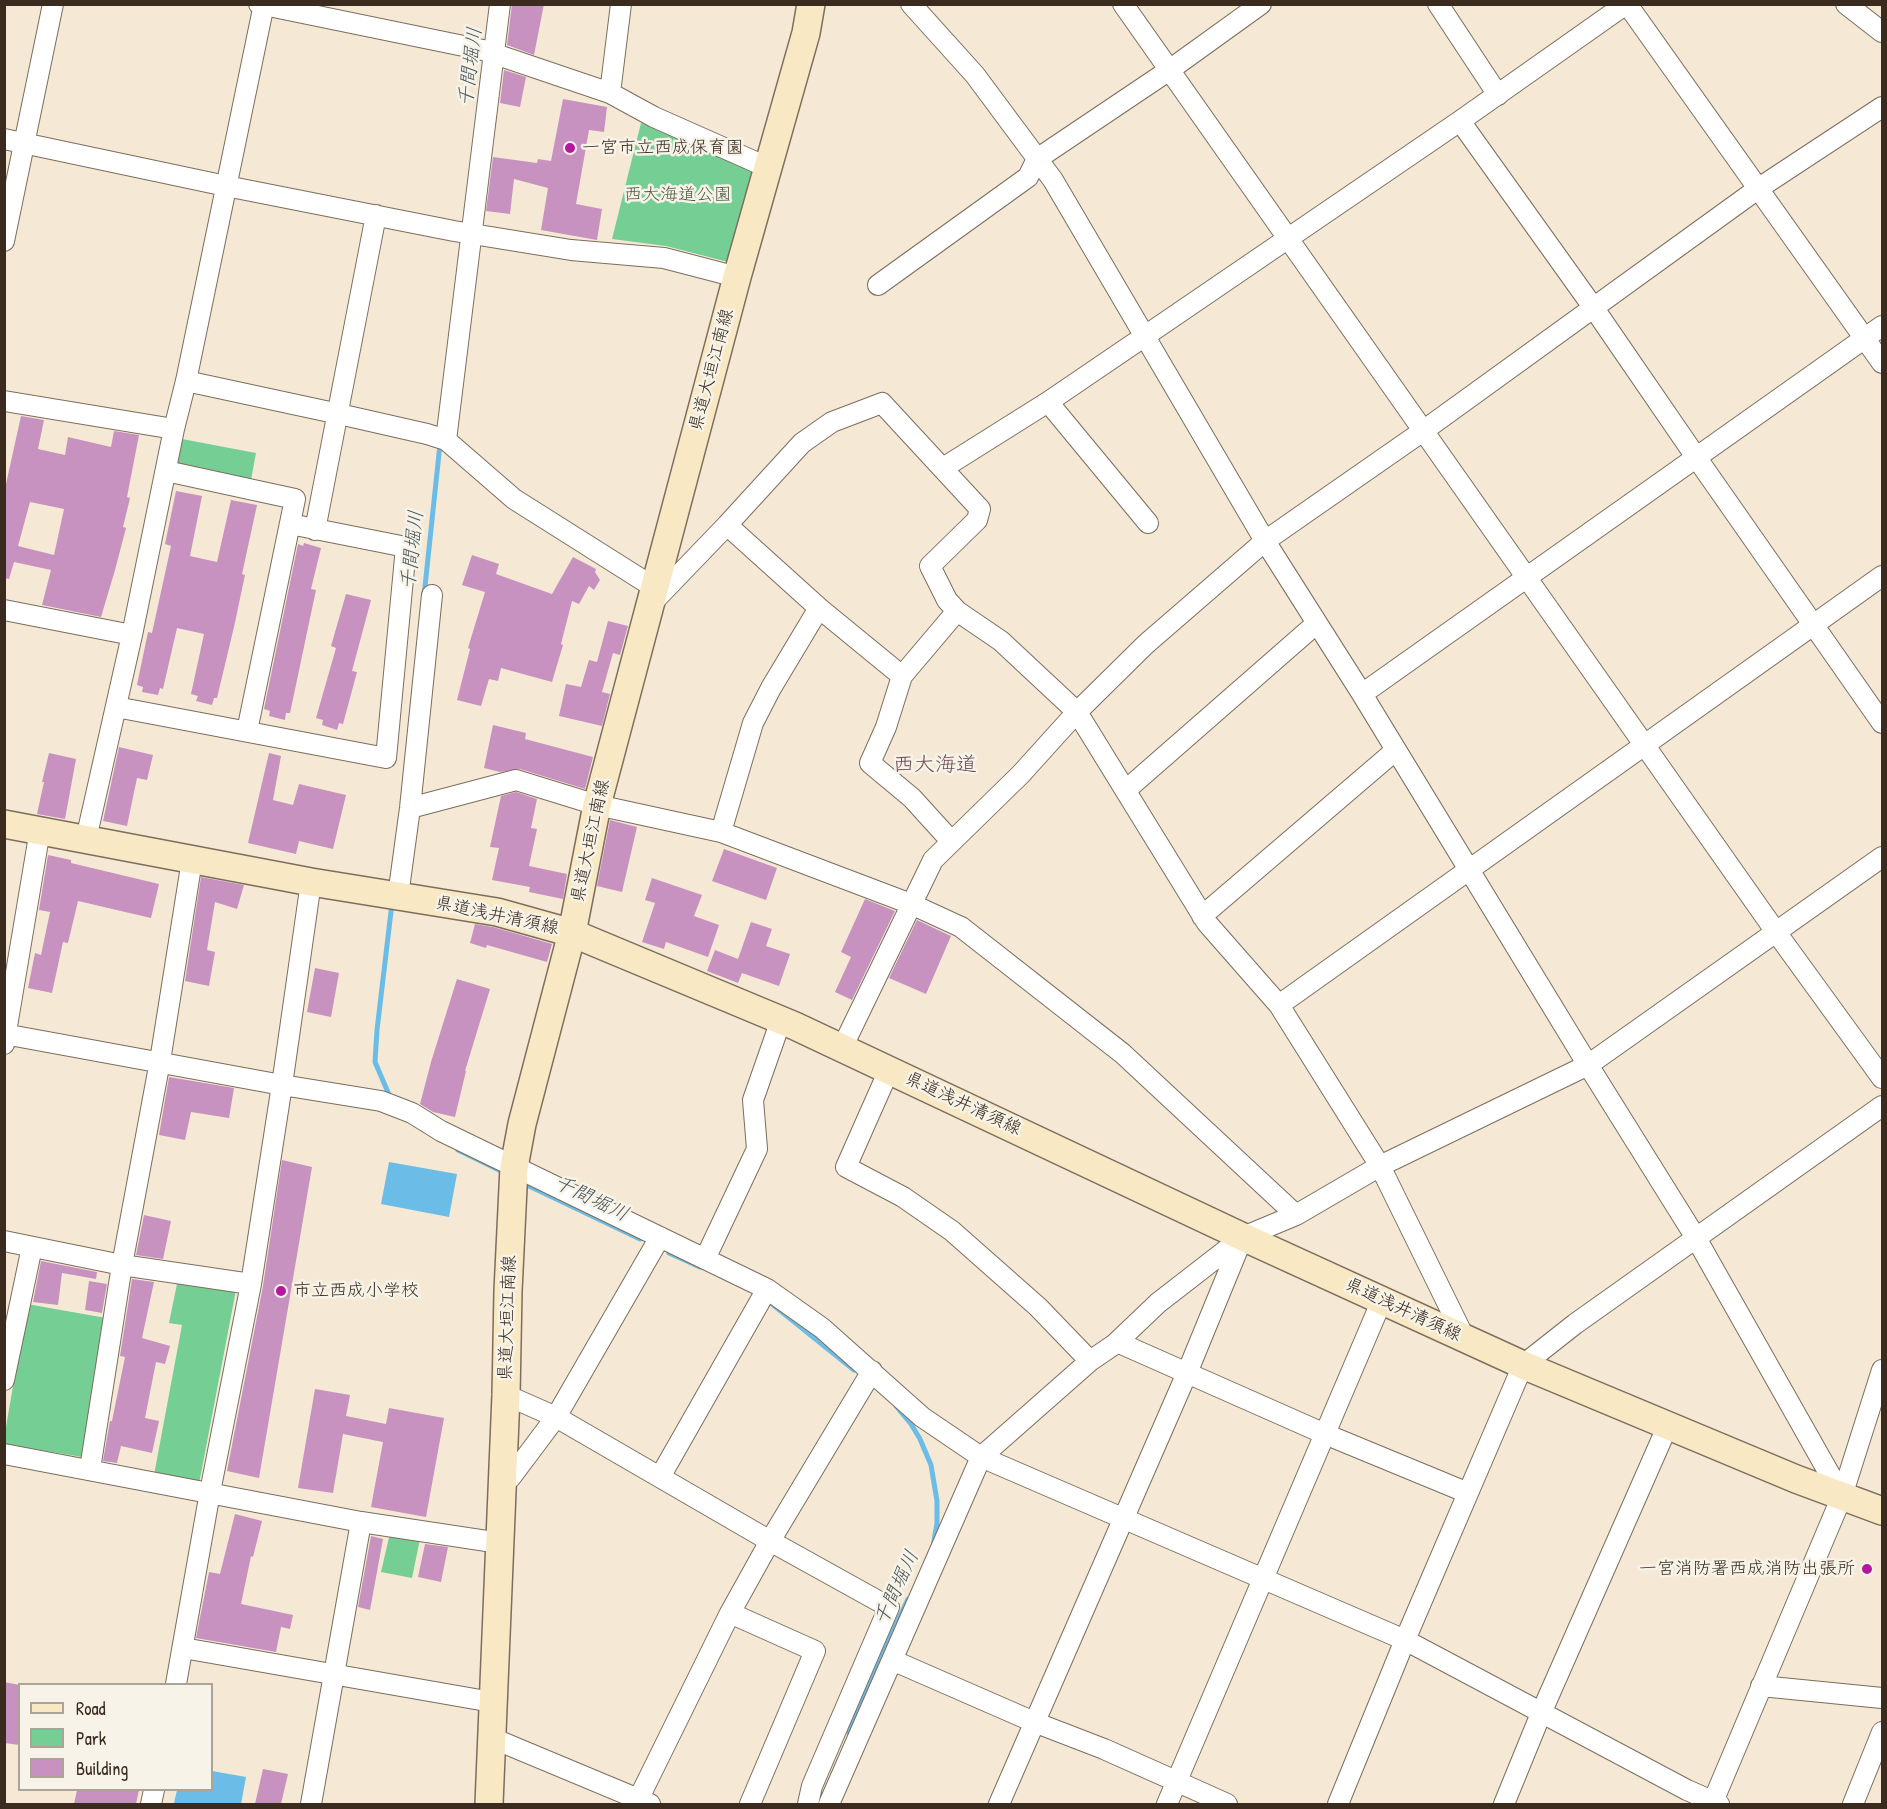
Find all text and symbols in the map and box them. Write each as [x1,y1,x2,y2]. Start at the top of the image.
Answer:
water label: 千間堀川 [454,26,488,108]
place label: 一宮市立西成保育園 [582,137,744,159]
marker: 一宮市立西成保育園 [563,141,577,155]
park label: 西大海道公園 [624,184,732,206]
street label: 県道大垣江南線 [685,306,739,434]
water label: 千間堀川 [397,509,429,591]
district label: 西大海道 [893,752,977,778]
street label: 県道大垣江南線 [567,777,615,905]
street label: 県道浅井清須線 [433,892,561,940]
street label: 県道浅井清須線 [901,1068,1025,1140]
water label: 千間堀川 [550,1171,632,1227]
street label: 県道大垣江南線 [495,1255,521,1381]
street label: 県道浅井清須線 [1341,1274,1465,1346]
place label: 市立西成小学校 [293,1280,419,1302]
marker: 市立西成小学校 [274,1284,288,1298]
water label: 千間堀川 [869,1547,925,1629]
place label: 一宮消防署西成消防出張所 [1639,1558,1855,1580]
marker: 一宮消防署西成消防出張所 [1860,1562,1874,1576]
legend [18,1683,213,1791]
text: Road [76,1696,106,1721]
text: Park [76,1726,106,1751]
text: Building [76,1756,128,1781]

